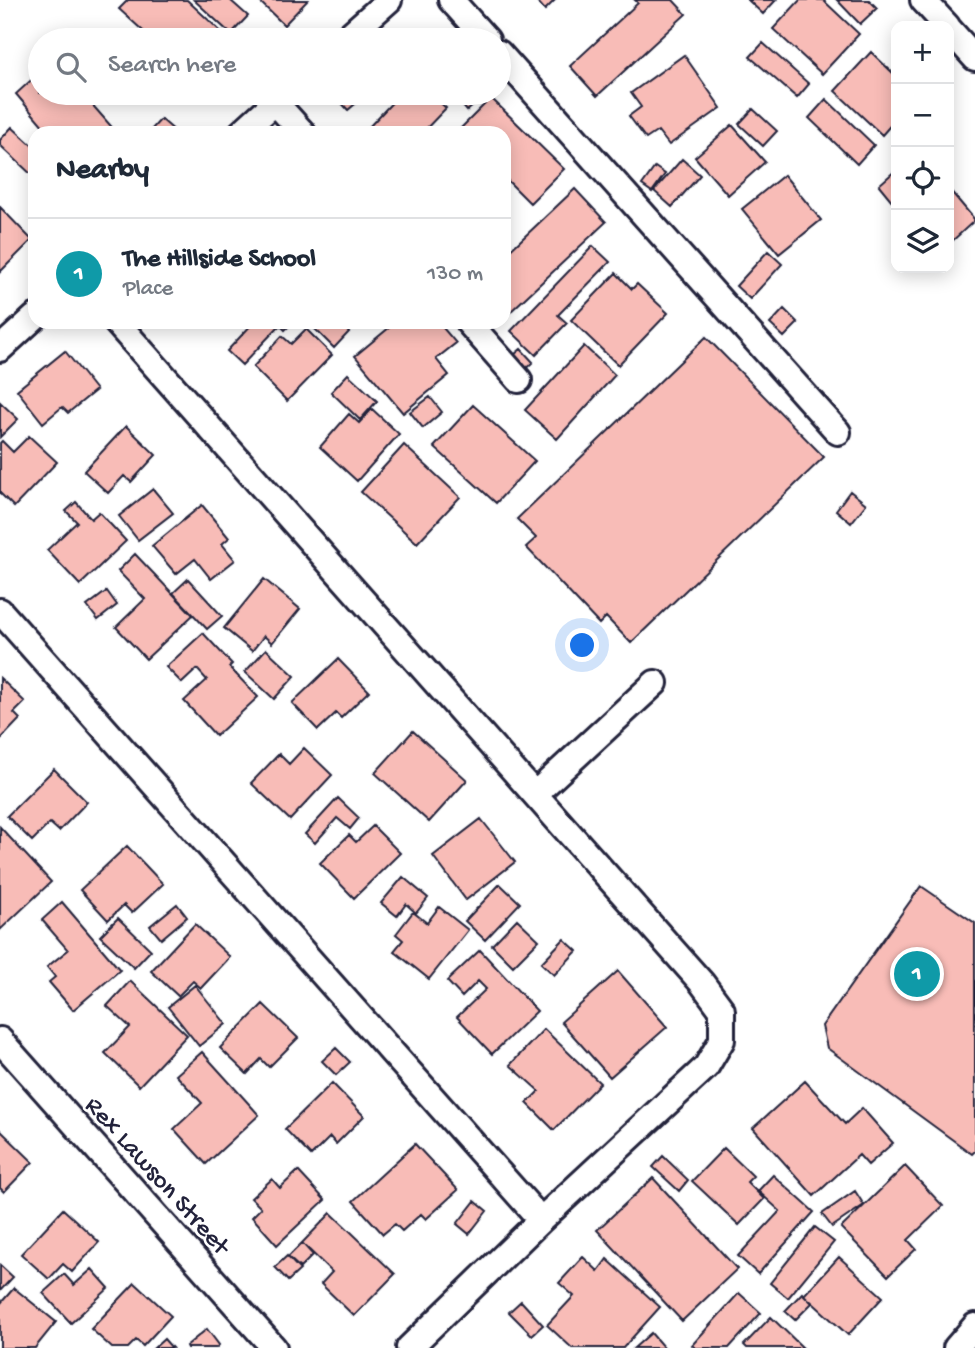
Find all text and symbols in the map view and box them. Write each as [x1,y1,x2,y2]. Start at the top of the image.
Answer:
map controls [891,21,954,273]
button: + [891,21,954,84]
search box [28,28,511,105]
icon: search [52,48,90,86]
text: Search here [108,51,236,82]
button: − [891,84,954,147]
button: locate [891,147,954,210]
text: Nearby [56,154,149,189]
button: layers [891,210,954,273]
text: The Hillside School [123,245,316,276]
text: 1 [74,261,84,288]
text: 130 m [427,261,483,288]
text: Place [123,276,173,303]
your location [565,628,599,662]
pin: 1 [894,948,940,1000]
street label: Rex Lawson Street [77,1092,236,1264]

